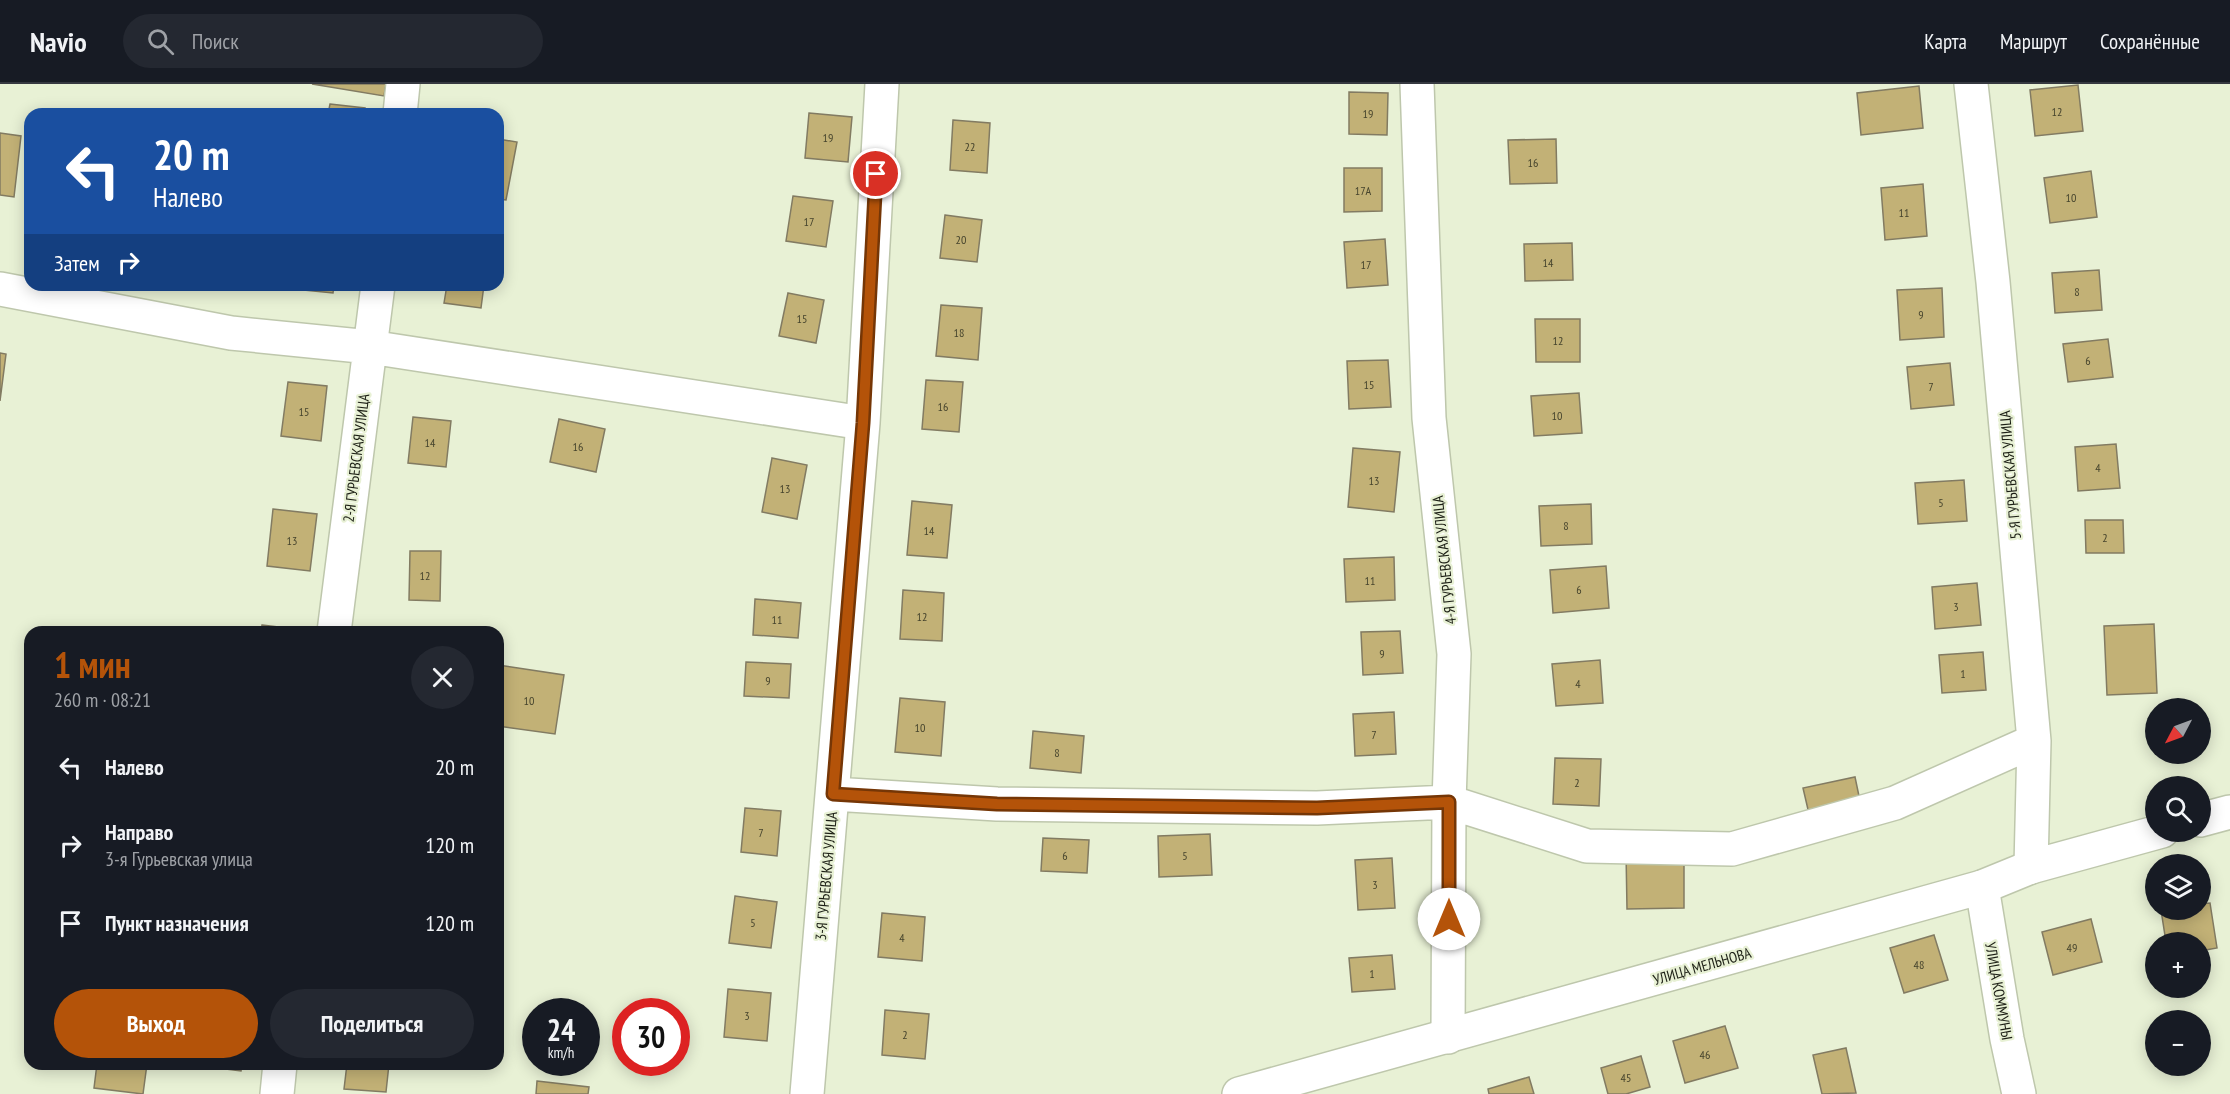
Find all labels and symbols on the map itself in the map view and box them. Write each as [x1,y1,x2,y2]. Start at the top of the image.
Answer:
house number: 12 [2052,104,2062,119]
house number: 19 [1363,106,1373,121]
house number: 19 [823,130,833,145]
house number: 22 [965,139,975,154]
pin [850,148,901,199]
house number: 16 [1528,155,1538,170]
house number: 17А [1355,183,1372,198]
house number: 10 [2066,190,2076,205]
house number: 11 [1899,205,1909,220]
house number: 17 [804,214,814,229]
house number: 20 [956,232,966,247]
house number: 14 [1543,255,1554,270]
house number: 17 [1361,257,1371,272]
house number: 8 [2074,284,2080,299]
house number: 9 [1918,307,1924,322]
house number: 15 [797,311,807,326]
house number: 18 [954,325,964,340]
house number: 12 [1553,333,1563,348]
house number: 6 [2085,353,2091,368]
house number: 15 [1364,377,1374,392]
house number: 7 [1928,379,1934,394]
street label: 2-Я ГУРЬЕВСКАЯ УЛИЦА [339,392,373,523]
house number: 16 [938,399,948,414]
house number: 15 [299,404,309,419]
house number: 10 [1552,408,1562,423]
street label: 5-Я ГУРЬЕВСКАЯ УЛИЦА [1995,409,2025,540]
house number: 14 [425,435,436,450]
house number: 16 [573,439,583,454]
house number: 4 [2095,460,2101,475]
house number: 13 [1369,473,1379,488]
house number: 13 [780,481,790,496]
street label: 4-Я ГУРЬЕВСКАЯ УЛИЦА [1428,494,1460,625]
house number: 5 [1938,495,1944,510]
house number: 8 [1563,518,1569,533]
house number: 14 [924,523,935,538]
house number: 2 [2102,530,2108,545]
house number: 13 [287,533,297,548]
house number: 12 [420,568,430,583]
house number: 11 [1365,573,1375,588]
house number: 6 [1576,582,1582,597]
house number: 3 [1953,599,1959,614]
house number: 12 [917,609,927,624]
house number: 11 [772,612,782,627]
house number: 9 [1379,646,1385,661]
house number: 1 [1960,666,1966,681]
house number: 9 [765,673,771,688]
house number: 4 [1575,676,1581,691]
house number: 10 [524,693,534,708]
north arrow [2145,698,2211,764]
house number: 10 [915,720,925,735]
house number: 7 [1371,727,1377,742]
house number: 8 [1054,745,1060,760]
house number: 2 [1574,775,1580,790]
street label: 3-Я ГУРЬЕВСКАЯ УЛИЦА [811,810,841,941]
house number: 7 [758,825,764,840]
house number: 6 [1062,848,1068,863]
house number: 5 [1182,848,1188,863]
house number: 3 [1372,877,1378,892]
position arrow [1417,887,1481,951]
house number: 5 [750,915,756,930]
house number: 4 [899,930,905,945]
house number: 49 [2067,940,2077,955]
street label: УЛИЦА КОММУНЫ [1981,941,2017,1041]
street label: УЛИЦА МЕЛЬНОВА [1651,943,1754,989]
house number: 48 [1914,957,1924,972]
house number: 1 [1369,966,1375,981]
speed limit sign: 30 [612,998,690,1076]
house number: 3 [744,1008,750,1023]
house number: 2 [902,1027,908,1042]
house number: 46 [1700,1047,1710,1062]
house number: 45 [1621,1070,1631,1085]

